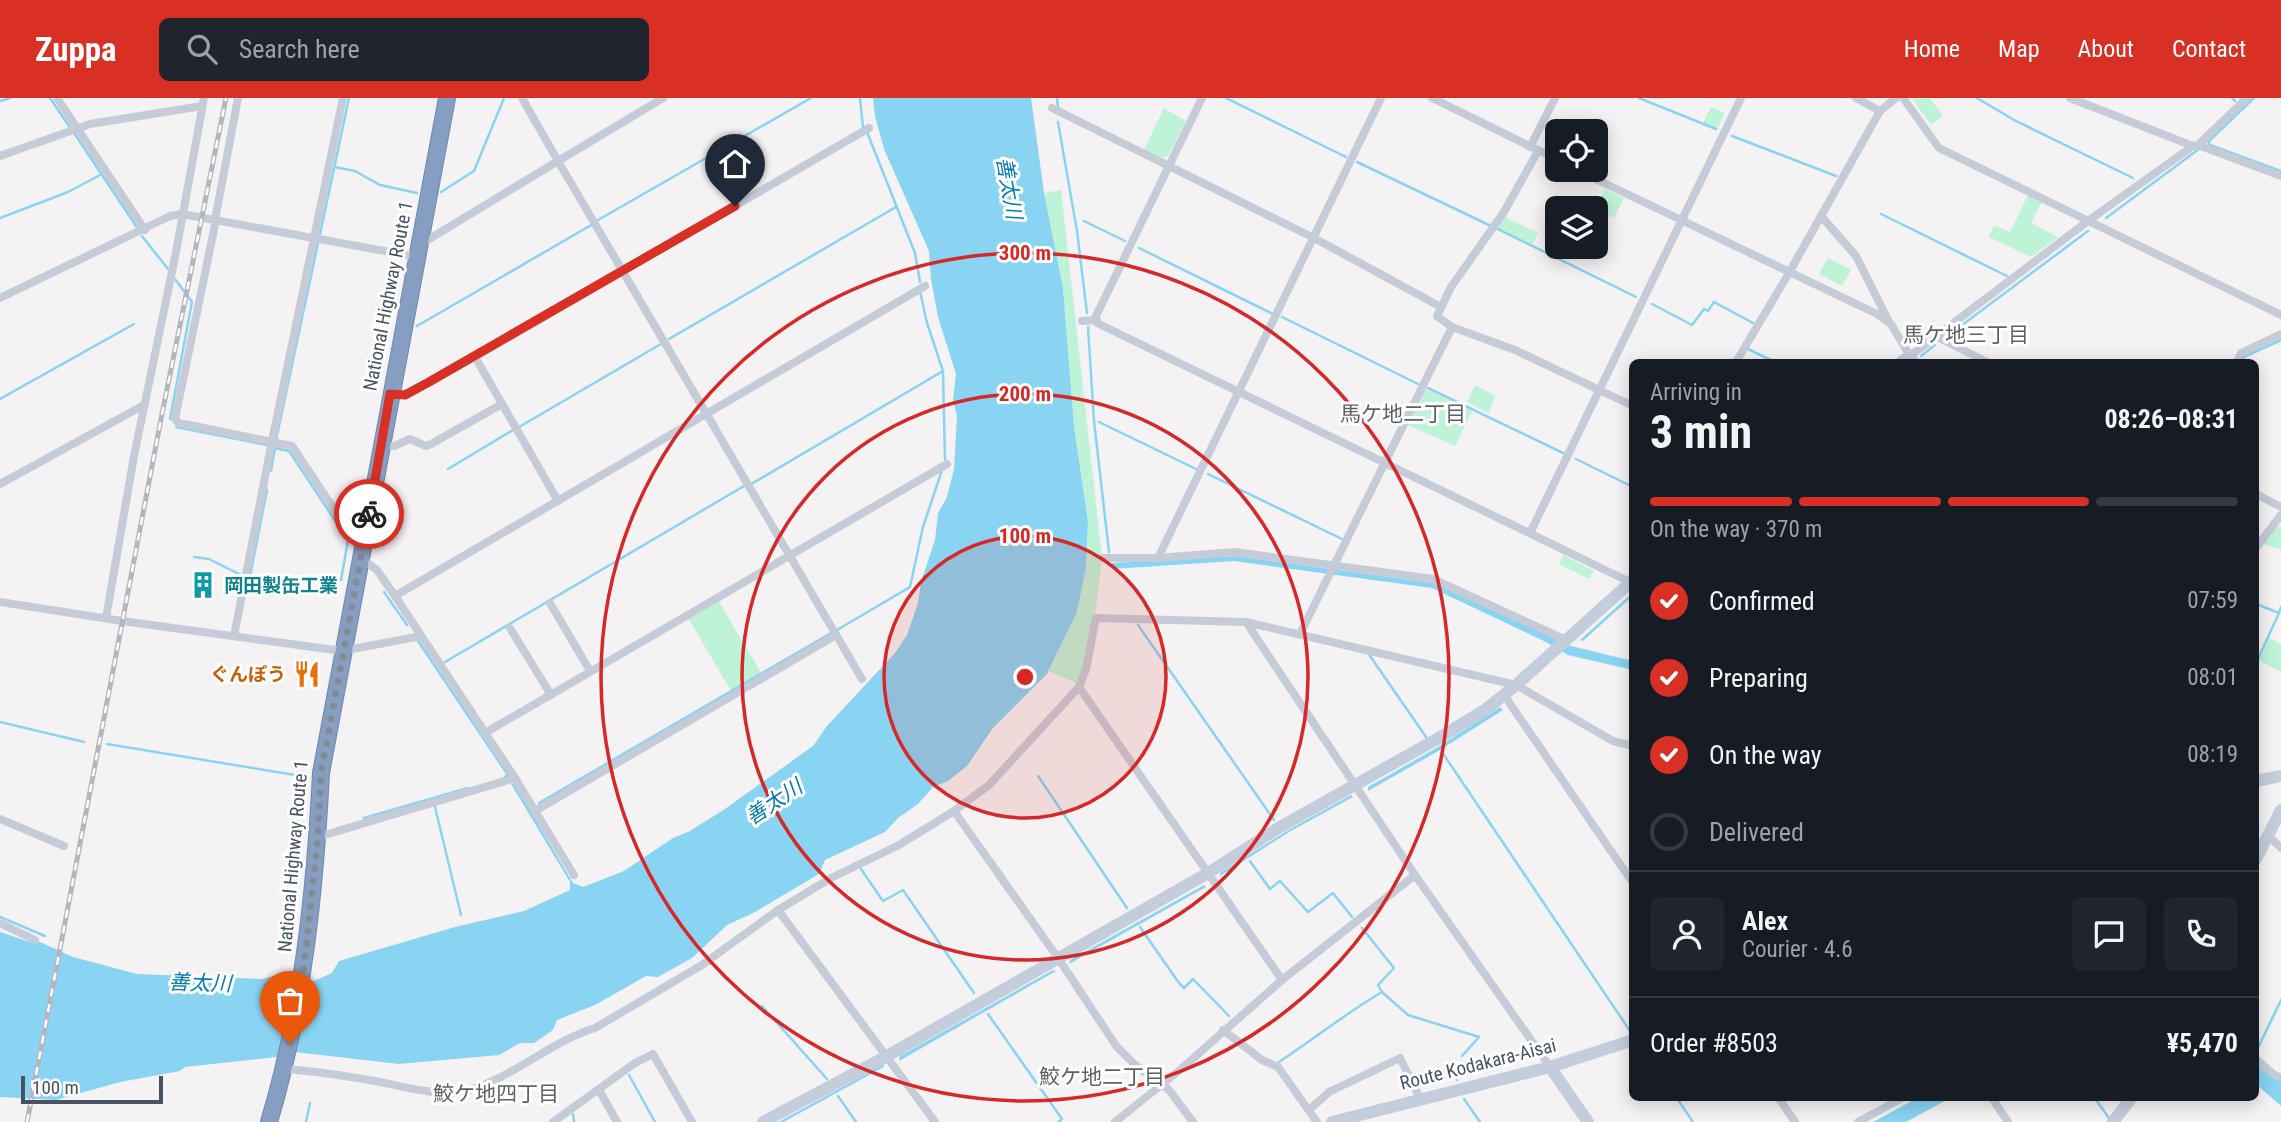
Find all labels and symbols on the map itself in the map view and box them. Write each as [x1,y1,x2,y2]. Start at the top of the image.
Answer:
pin [705,134,765,206]
water label: 善太川 [992,155,1027,223]
street label: National Highway Route 1 [358,199,418,393]
text: 300 m [999,241,1051,265]
district label: 馬ケ地三丁目 [1903,323,2029,347]
text: 200 m [999,382,1051,406]
district label: 馬ケ地二丁目 [1340,402,1466,426]
courier [334,479,404,549]
text: 100 m [999,524,1051,548]
building icon: 岡田製缶工業 [188,570,218,600]
place label: 岡田製缶工業 [224,574,338,597]
restaurant icon: ぐんぽう [292,659,322,689]
place label: ぐんぽう [210,663,286,686]
centre of rings [1013,665,1037,689]
street label: National Highway Route 1 [273,759,313,953]
water label: 善太川 [741,773,808,830]
water label: 善太川 [168,970,234,996]
pin [260,971,320,1043]
street label: Route Kodakara-Aisai [1397,1033,1559,1095]
district label: 鮫ケ地二丁目 [1039,1065,1165,1089]
scale bar [21,1073,163,1105]
district label: 鮫ケ地四丁目 [433,1082,559,1106]

